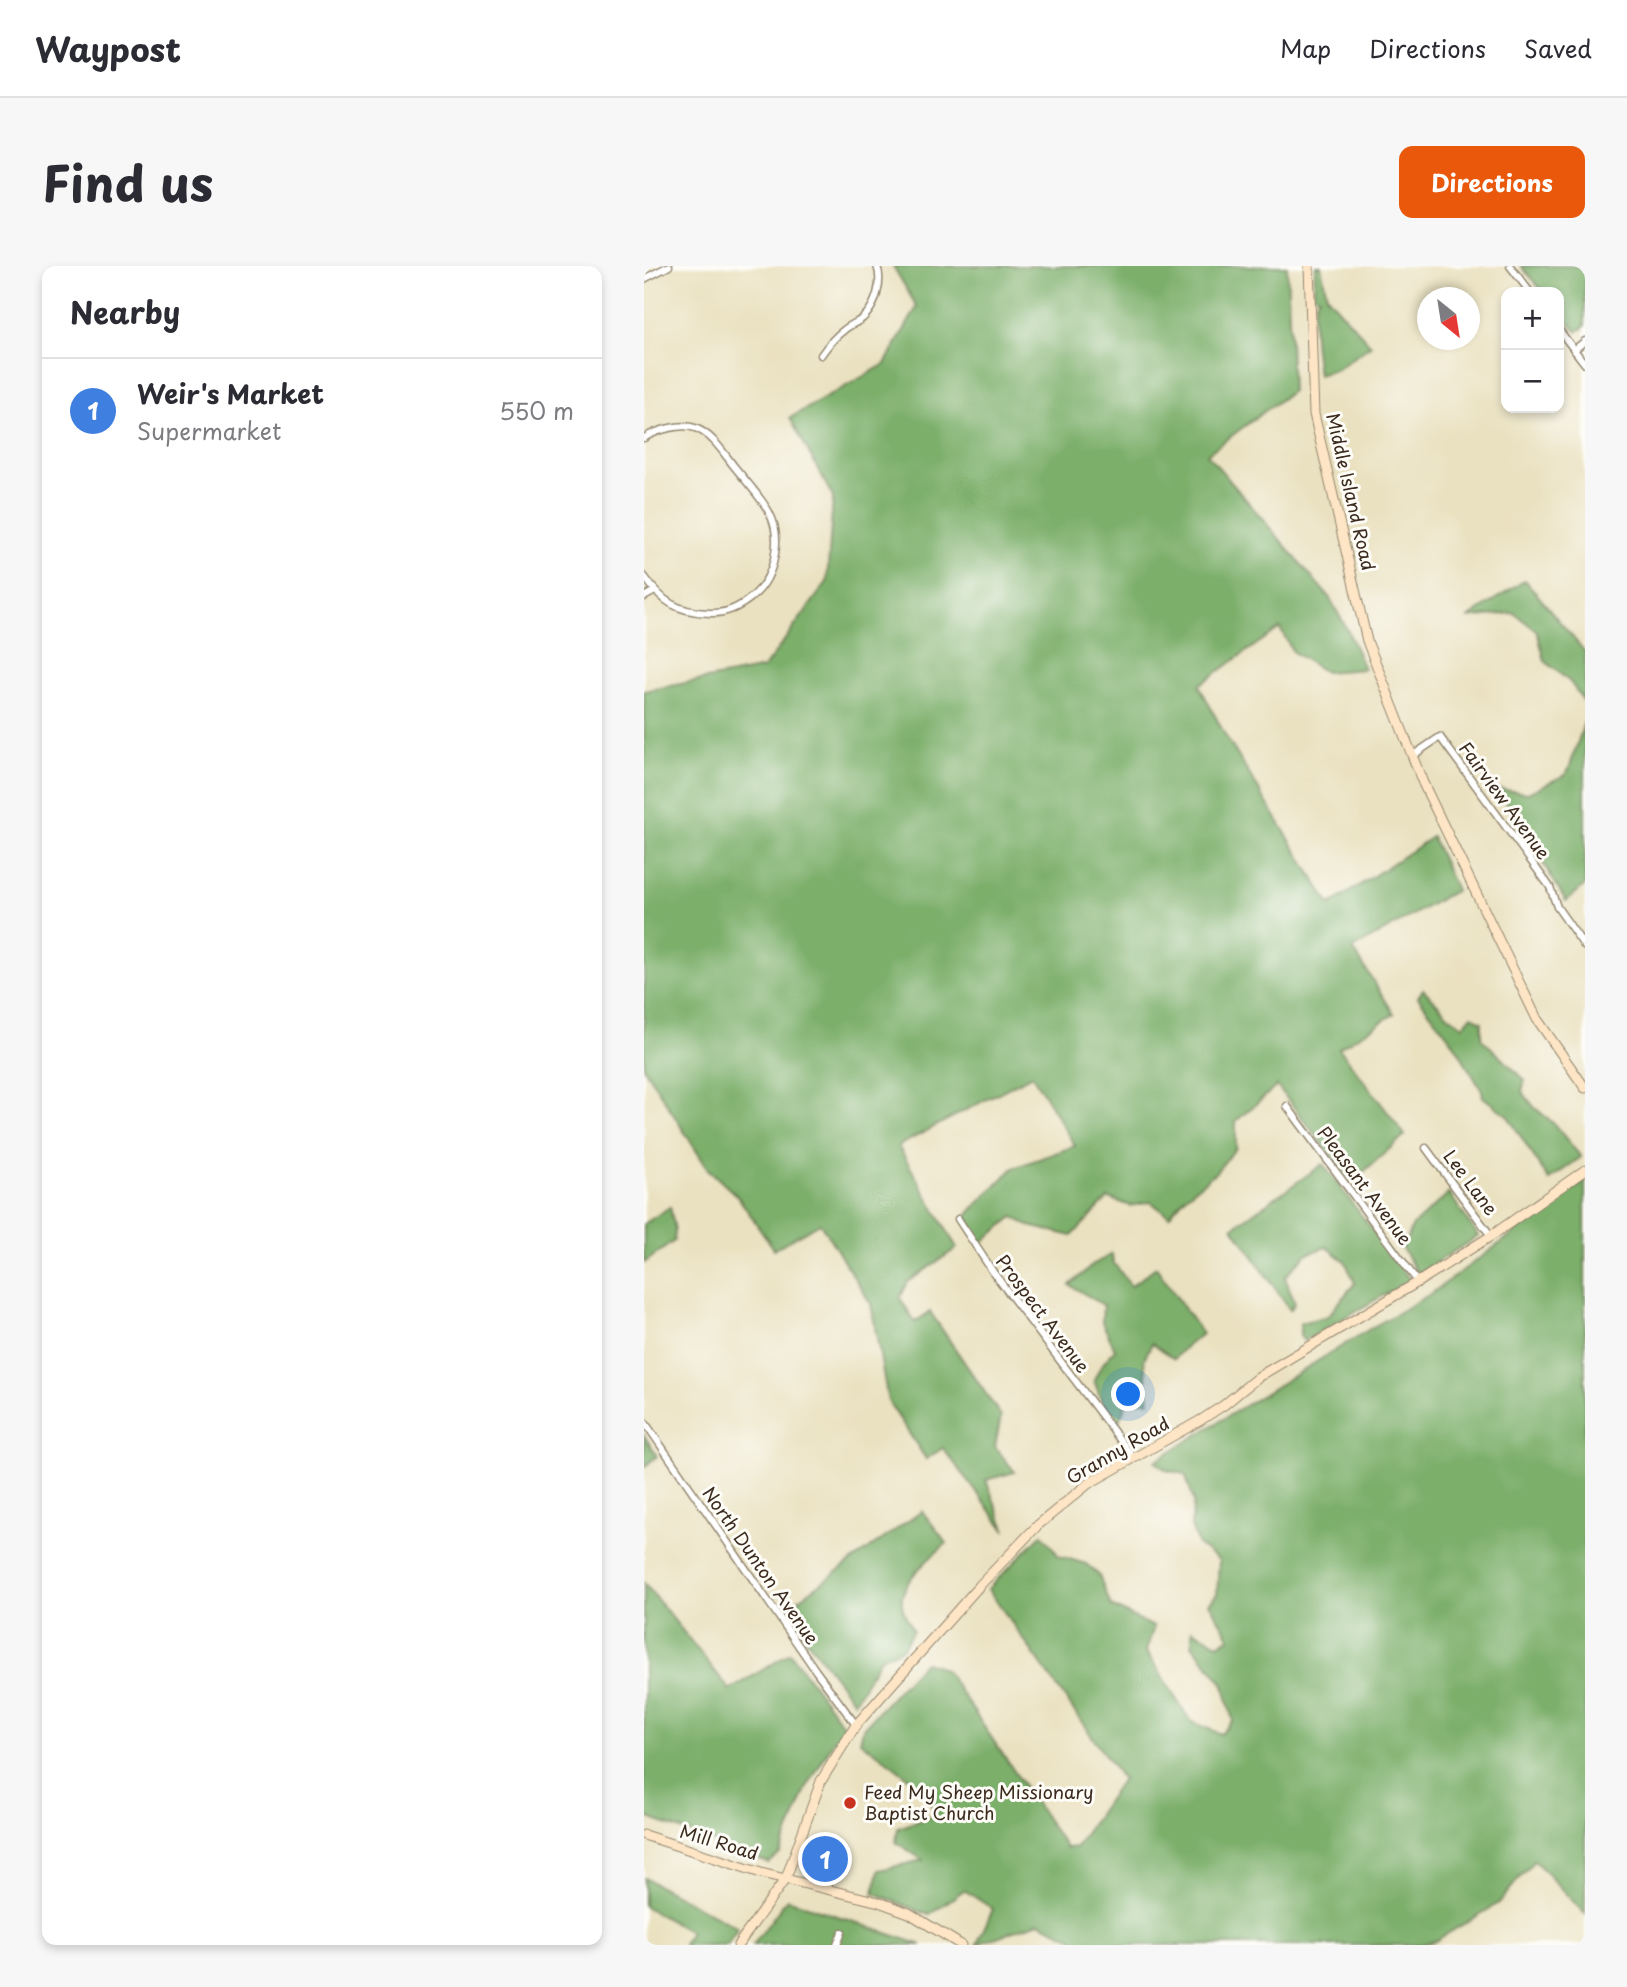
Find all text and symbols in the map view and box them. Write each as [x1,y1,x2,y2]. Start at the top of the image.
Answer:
text: Waypost [35,23,181,73]
text: Map [1280,30,1331,66]
text: Directions [1369,30,1486,66]
text: Saved [1524,30,1592,66]
text: Find us [42,145,213,219]
button: Directions [1399,146,1585,218]
north arrow [1417,287,1480,350]
map controls [1501,287,1564,413]
button: + [1501,287,1564,350]
text: Nearby [70,289,180,334]
button: − [1501,350,1564,413]
text: Weir's Market [137,374,324,413]
text: 1 [88,393,99,428]
text: 550 m [499,393,574,428]
street label: Middle Island Road [1320,410,1383,573]
text: Supermarket [137,413,281,448]
street label: Fairview Avenue [1453,736,1557,865]
street label: Pleasant Avenue [1312,1120,1419,1250]
street label: Lee Lane [1437,1144,1505,1221]
street label: Prospect Avenue [990,1248,1097,1378]
your location [1111,1377,1145,1411]
street label: Granny Road [1061,1409,1174,1490]
street label: North Dunton Avenue [696,1481,826,1650]
place label: Feed My Sheep Missionary Baptist Church [864,1778,1094,1826]
marker: Feed My Sheep Missionary Baptist Church [842,1795,858,1811]
street label: Mill Road [677,1817,762,1866]
pin: 1 [802,1833,848,1885]

